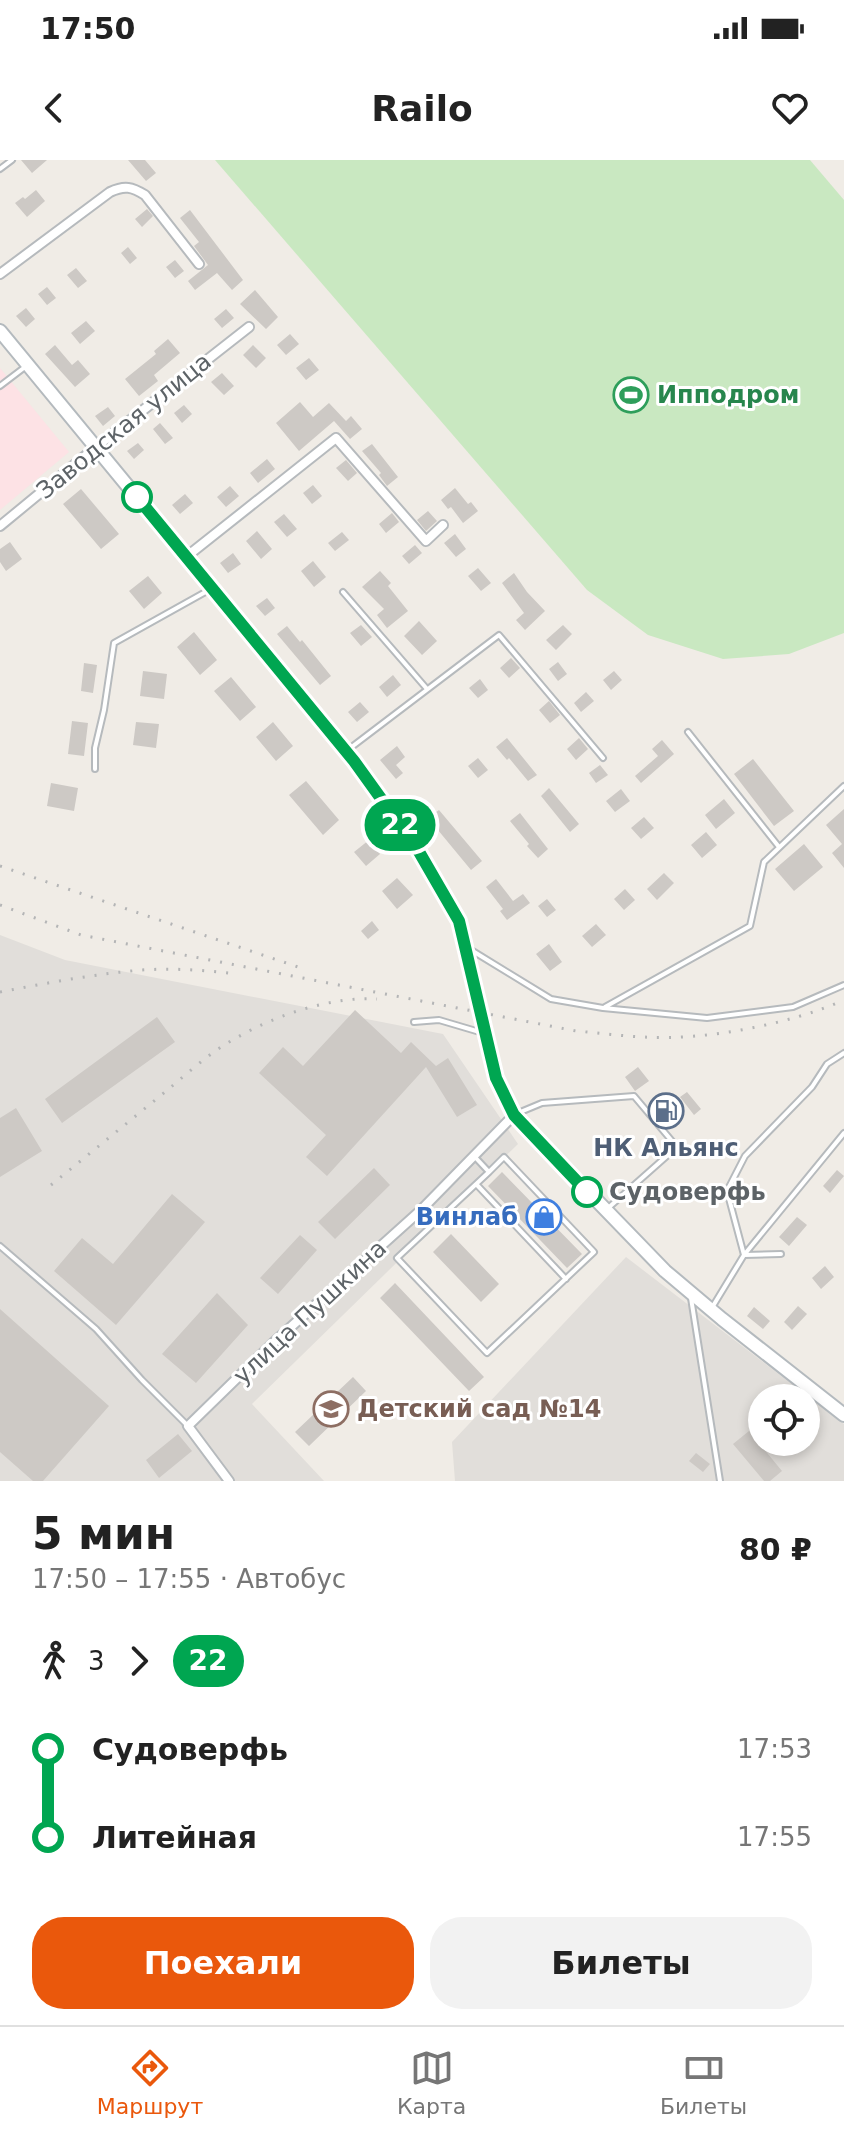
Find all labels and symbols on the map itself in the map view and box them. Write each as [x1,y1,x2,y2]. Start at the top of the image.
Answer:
street label: Заводская улица [31,347,217,505]
sports icon: Ипподром [612,376,650,414]
place label: Ипподром [657,381,799,409]
unlabelled marker [122,482,152,512]
line badge: 22 [364,799,436,851]
fuel station icon: НК Альянс [647,1092,685,1130]
place label: НК Альянс [593,1134,739,1162]
marker: Судоверфь [572,1177,602,1207]
place label: Судоверфь [609,1178,766,1206]
shop icon: Винлаб [525,1198,563,1236]
place label: Винлаб [416,1203,518,1231]
street label: улица Пушкина [228,1234,392,1390]
school or university icon: Детский сад №14 [312,1390,350,1428]
place label: Детский сад №14 [357,1395,602,1423]

